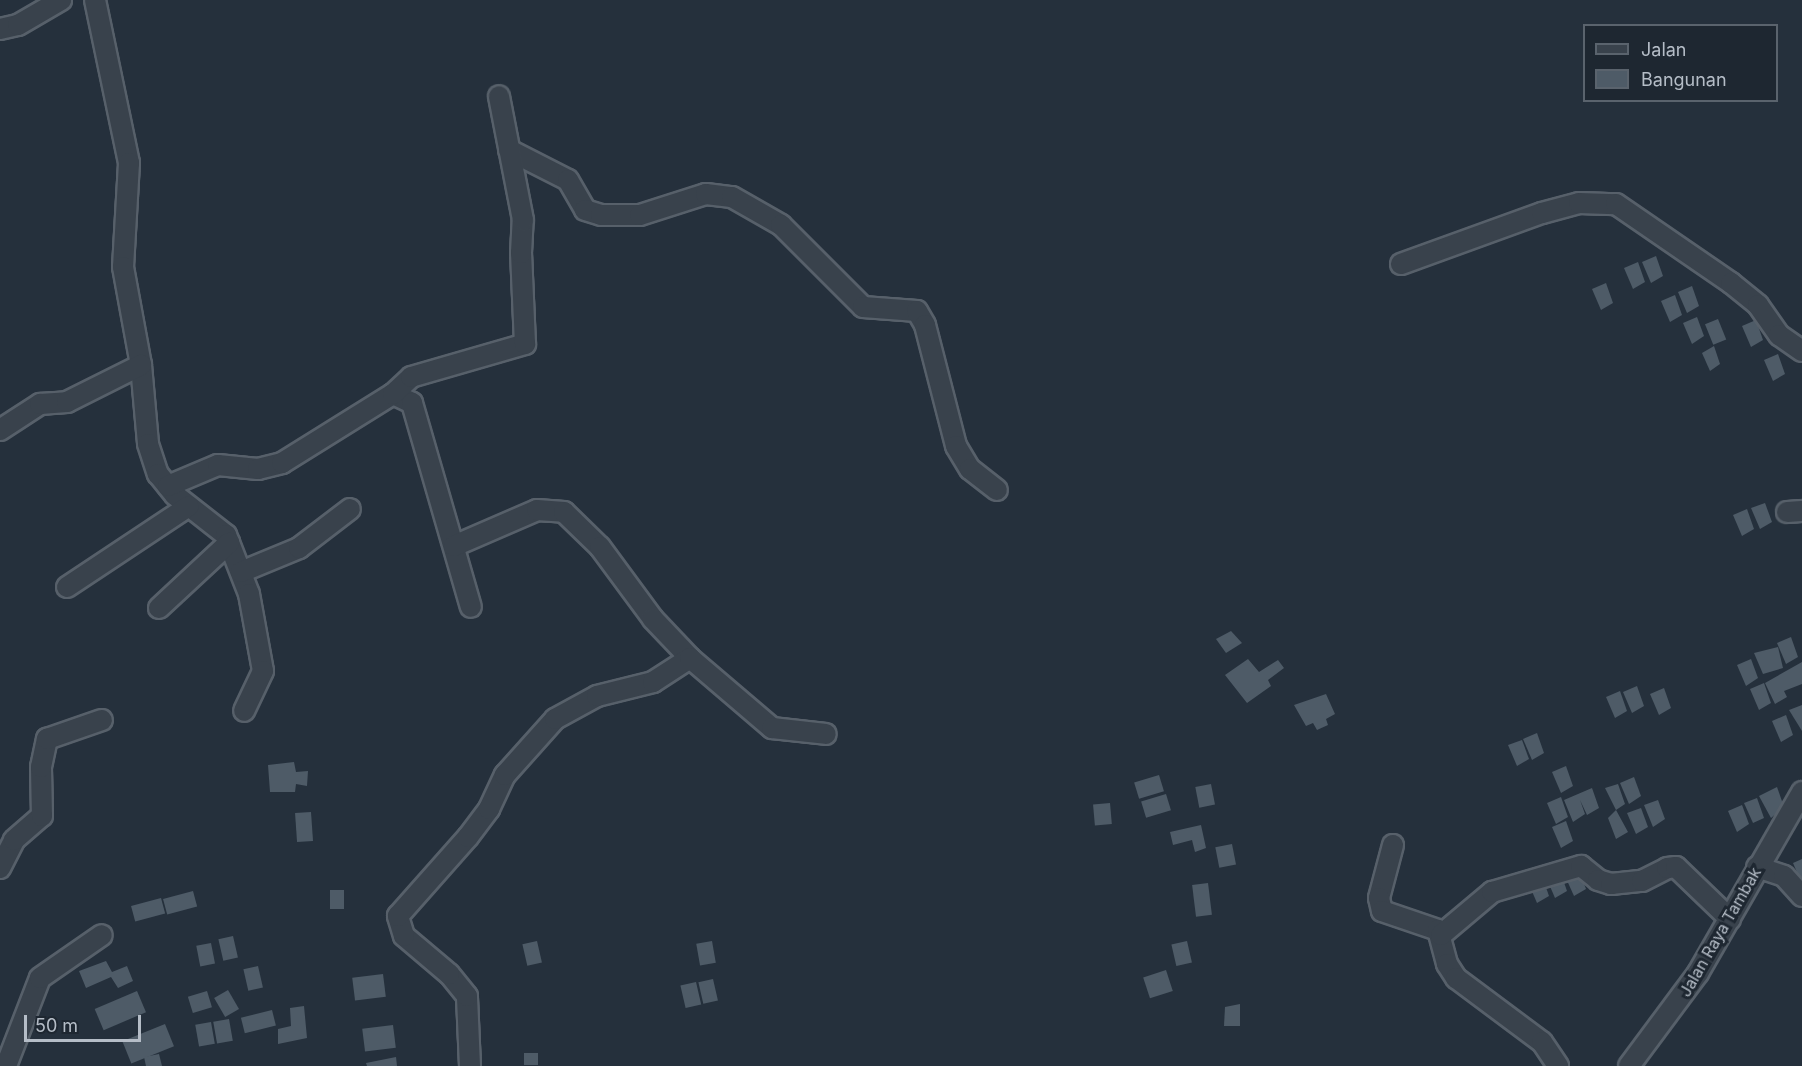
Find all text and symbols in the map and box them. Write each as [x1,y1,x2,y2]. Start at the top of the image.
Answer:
legend [1583,24,1778,102]
text: Jalan [1641,39,1686,60]
text: Bangunan [1641,69,1727,90]
street label: Jalan Raya Tambak [1675,864,1765,1000]
scale bar [27,1003,144,1041]
text: 50 m [35,1015,78,1036]

